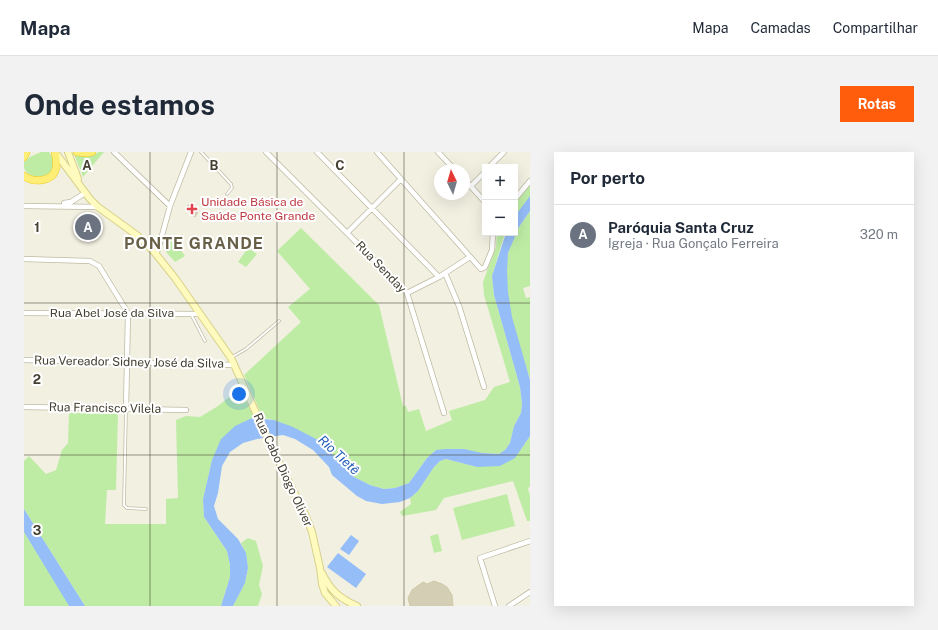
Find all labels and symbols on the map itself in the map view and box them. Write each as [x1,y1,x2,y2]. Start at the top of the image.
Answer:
text: A [82,158,92,173]
text: B [210,158,219,173]
text: C [335,158,345,173]
north arrow [434,164,470,200]
place label: Unidade Básica de Saúde Ponte Grande [201,195,316,223]
marker: Unidade Básica de Saúde Ponte Grande [186,203,198,215]
pin: A [75,212,101,242]
text: 1 [34,220,40,235]
district label: PONTE GRANDE [124,234,264,253]
street label: Rua Senday [353,238,409,296]
street label: Rua Abel José da Silva [50,306,174,320]
street label: Rua Vereador Sidney José da Silva [34,353,224,371]
text: 2 [33,372,41,387]
your location [229,384,249,404]
street label: Rua Francisco Vilela [49,400,161,416]
street label: Rua Cabo Diogo Oliver [251,411,316,529]
water label: Rio Tietê [315,432,363,478]
text: 3 [33,523,42,538]

